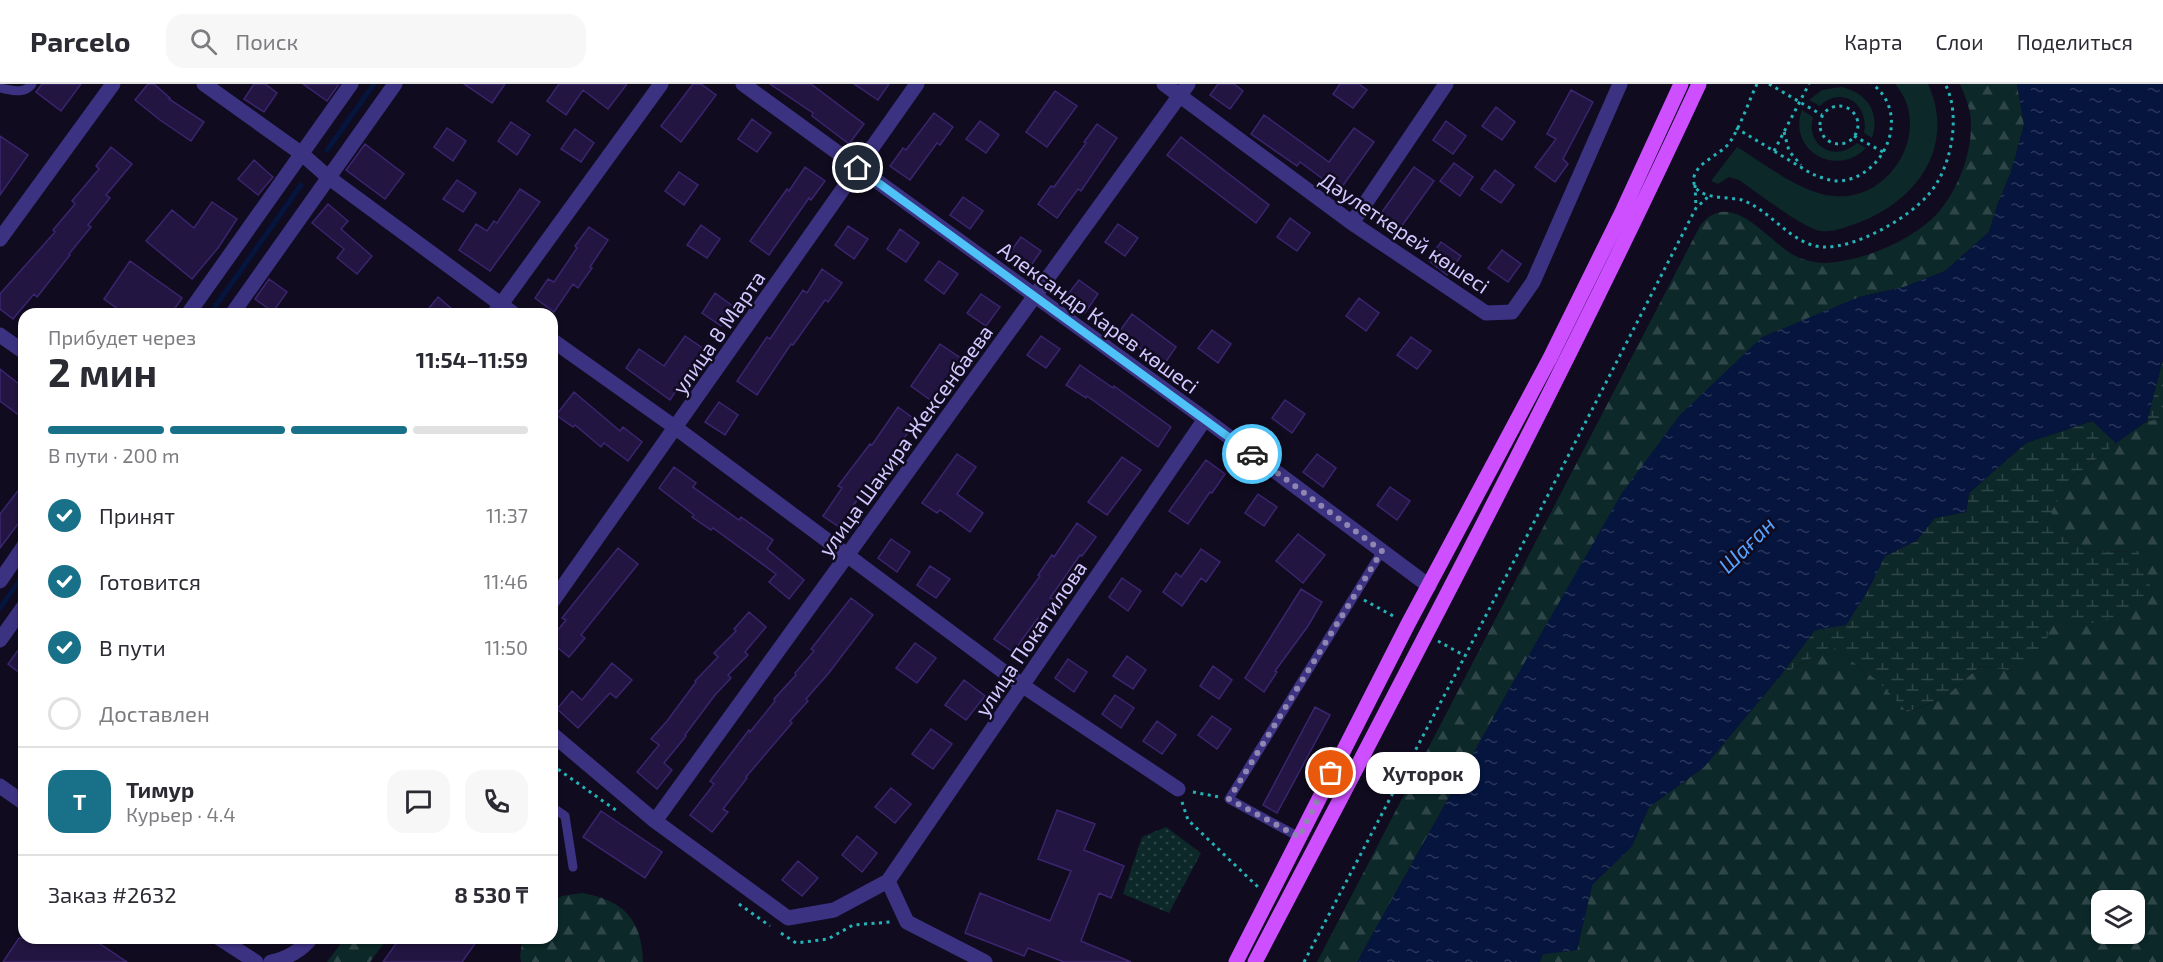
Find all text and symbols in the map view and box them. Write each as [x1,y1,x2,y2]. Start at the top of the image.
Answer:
search box [166,14,586,68]
text: Parcelo [30,24,130,58]
icon: search [187,25,220,58]
text: Поиск [235,28,298,54]
text: Карта [1844,29,1903,54]
text: Слои [1936,29,1984,54]
text: Поделиться [2017,29,2133,54]
pin [832,142,883,193]
icon: home [841,151,874,184]
street label: Дәулеткерей көшесі [1315,166,1495,299]
street label: Александр Карев көшесі [994,236,1204,398]
street label: улица 8 Марта [666,265,771,399]
street label: улица Шакира Жексенбаева [813,319,998,561]
text: Прибудет через [48,325,196,349]
text: 11:54–11:59 [416,346,528,372]
text: 2 мин [48,348,157,395]
courier [1222,424,1282,484]
icon: car [1236,438,1269,471]
text: В пути · 200 m [48,443,180,467]
icon: check [48,499,81,532]
text: Принят [99,502,175,528]
text: 11:37 [486,503,528,527]
water label: Шаған [1713,511,1779,577]
street label: улица Покатилова [969,556,1092,721]
icon: check [48,565,81,598]
text: Готовится [99,568,201,594]
text: 11:46 [484,569,528,593]
icon: check [48,631,81,664]
text: В пути [99,634,166,660]
text: 11:50 [485,635,528,659]
text: Доставлен [99,700,210,726]
pin [1305,747,1356,798]
callout: Хуторок [1367,752,1481,794]
icon: bag [1314,756,1347,789]
text: Хуторок [1383,761,1464,785]
button: chat [387,770,450,833]
button: phone [465,770,528,833]
text: Тимур [126,776,194,802]
text: Т [73,788,86,814]
text: Курьер · 4.4 [126,802,235,826]
text: Заказ #2632 [48,881,177,907]
text: 8 530 ₸ [454,881,528,907]
map controls [2091,890,2145,944]
button: layers [2091,890,2145,944]

